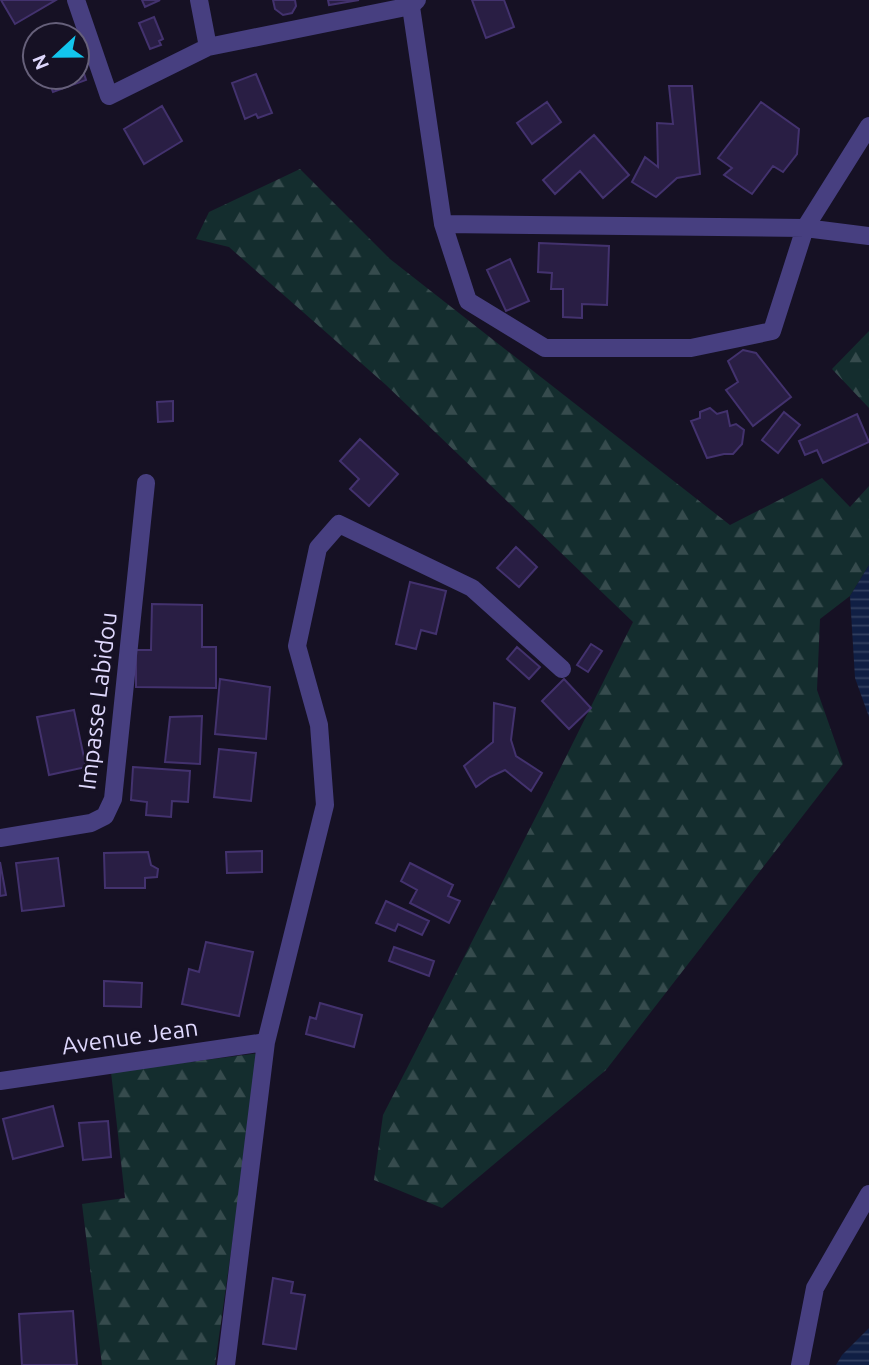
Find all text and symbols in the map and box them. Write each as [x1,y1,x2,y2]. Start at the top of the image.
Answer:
north arrow [21,21,91,91]
text: N [27,52,53,73]
street label: Impasse Labidou [73,610,122,791]
street label: Avenue Jean [60,1014,200,1059]

